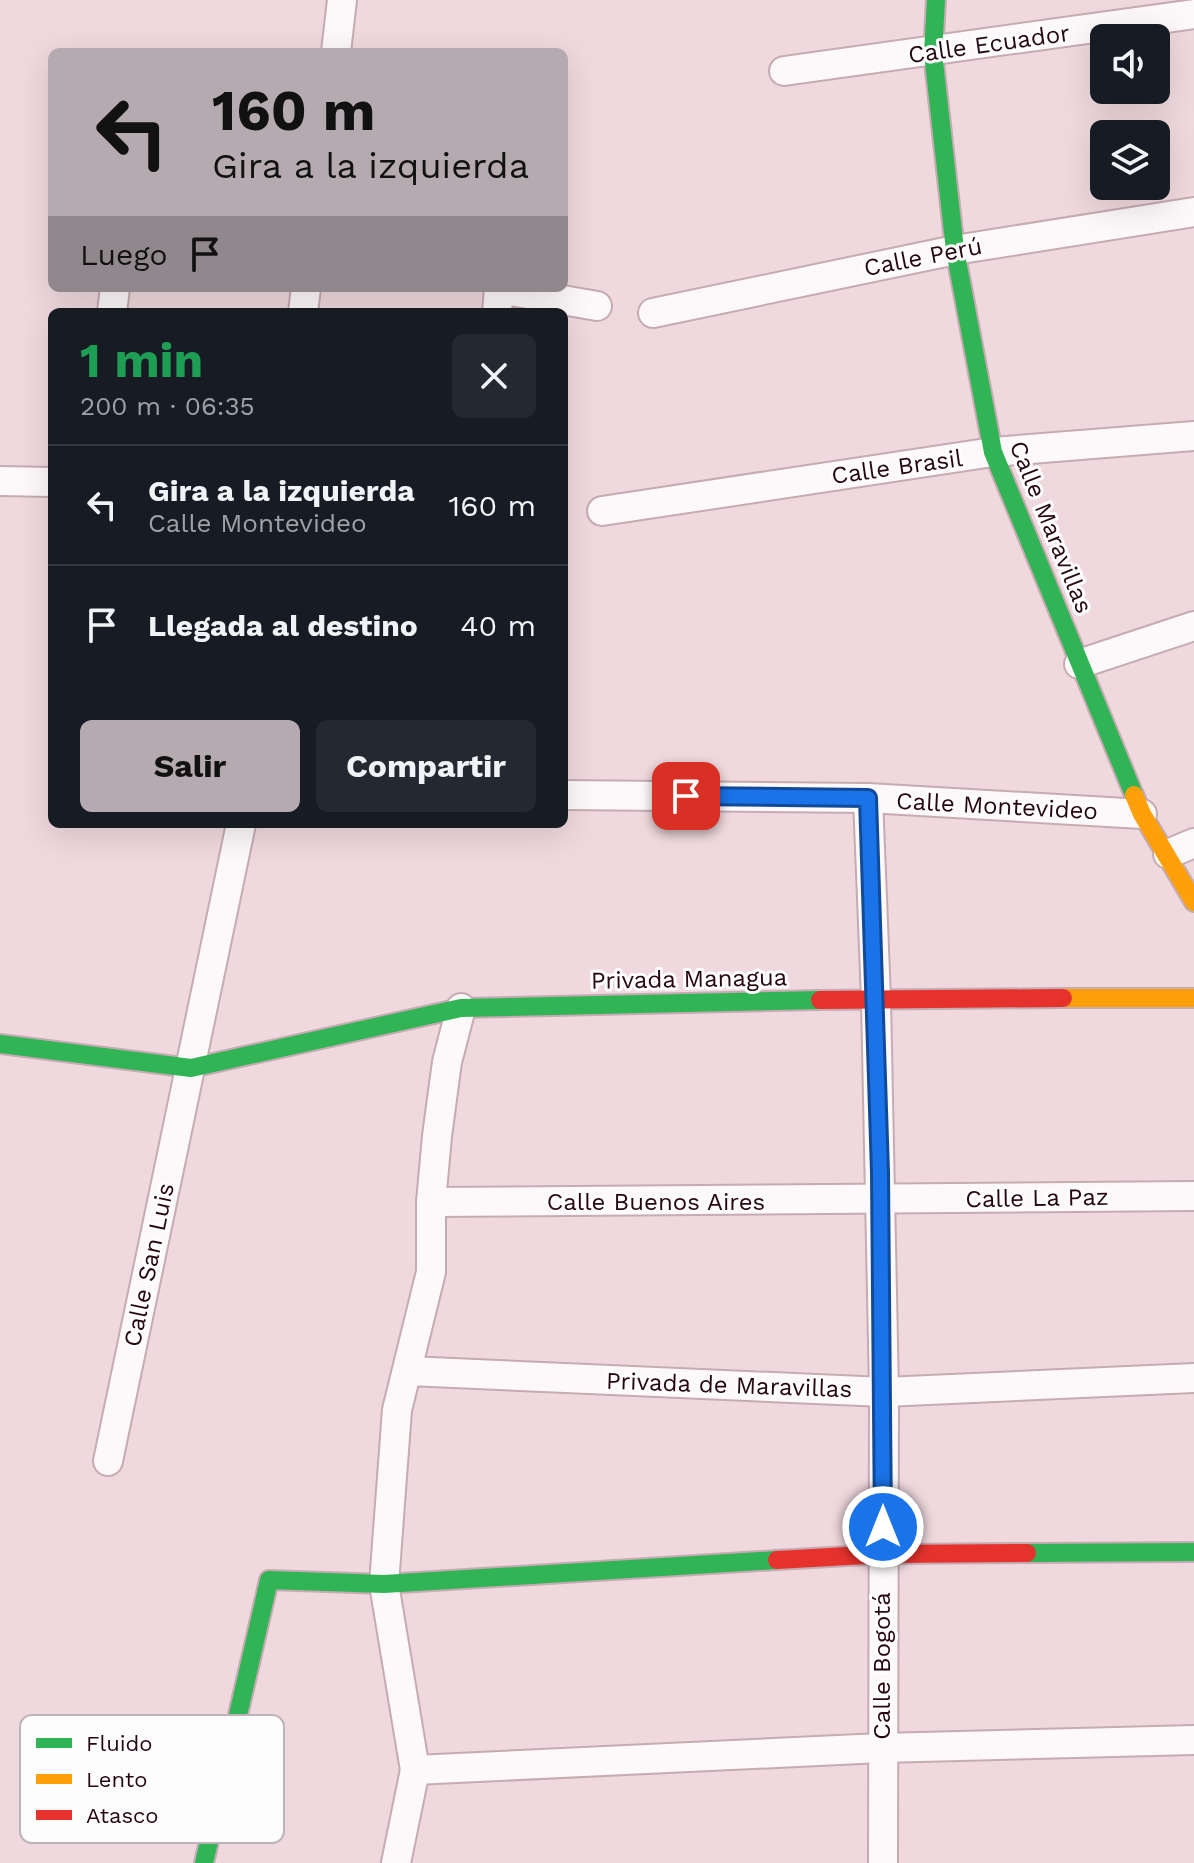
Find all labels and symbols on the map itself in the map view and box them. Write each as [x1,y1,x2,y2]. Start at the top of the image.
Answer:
street label: Calle Ecuador [906,19,1072,69]
street label: Calle Perú [862,232,984,282]
street label: Calle Maravillas [1004,437,1098,617]
street label: Calle Brasil [830,444,965,490]
pin [652,762,720,830]
street label: Calle Montevideo [895,787,1099,825]
street label: Privada Managua [591,963,787,995]
street label: Calle San Luis [118,1181,180,1349]
street label: Calle La Paz [965,1183,1109,1213]
street label: Calle Buenos Aires [547,1188,765,1216]
street label: Privada de Maravillas [605,1367,853,1403]
position arrow [841,1485,925,1569]
street label: Calle Bogotá [868,1592,896,1740]
legend [20,1715,284,1843]
text: Fluido [86,1731,153,1756]
text: Lento [86,1767,147,1792]
text: Atasco [86,1803,159,1828]

